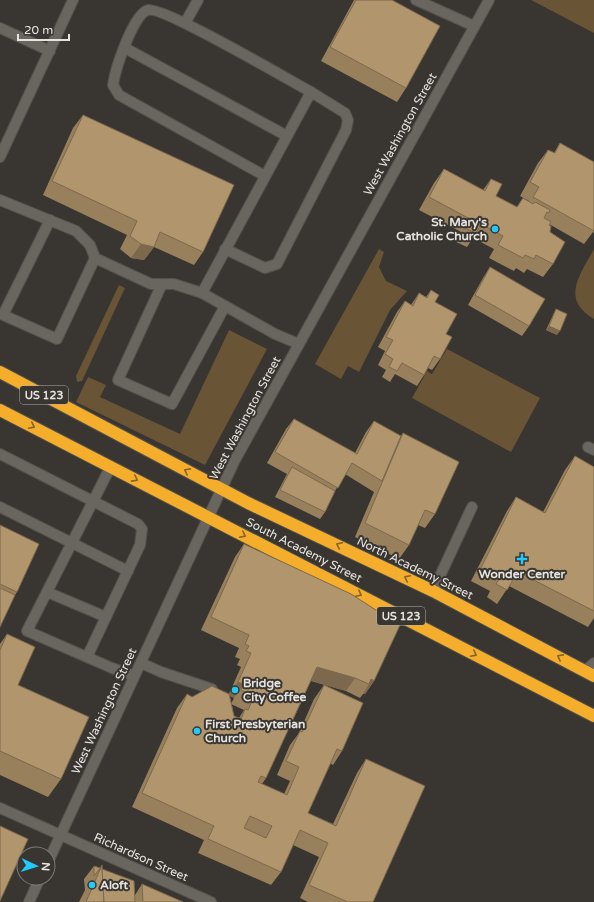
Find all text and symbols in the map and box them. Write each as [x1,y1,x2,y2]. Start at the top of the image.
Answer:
scale bar [18,16,69,42]
text: 20 m [24,23,53,37]
street label: West Washington Street [361,70,440,198]
place label: St. Mary's Catholic Church [396,215,487,243]
marker: St. Mary's Catholic Church [490,224,500,234]
street label: West Washington Street [207,354,284,482]
road number: US 123 [20,386,68,404]
one-way arrow [28,421,35,429]
one-way arrow [184,469,191,476]
one-way arrow [131,475,139,482]
street label: South Academy Street [244,515,365,586]
one-way arrow [239,530,246,538]
street label: North Academy Street [355,534,476,602]
one-way arrow [335,542,343,550]
marker: Wonder Center [516,553,528,565]
place label: Wonder Center [479,567,566,581]
one-way arrow [404,575,411,583]
one-way arrow [355,590,362,597]
road number: US 123 [377,607,425,625]
street label: West Washington Street [69,645,140,776]
one-way arrow [470,649,477,657]
one-way arrow [556,655,564,662]
place label: Bridge City Coffee [243,676,307,705]
marker: Bridge City Coffee [230,685,240,695]
place label: First Presbyterian Church [205,717,305,745]
marker: First Presbyterian Church [192,726,202,736]
street label: Richardson Street [92,830,191,884]
north arrow [16,846,56,886]
text: N [39,862,52,872]
place label: Aloft [100,878,129,892]
marker: Aloft [87,880,97,890]

